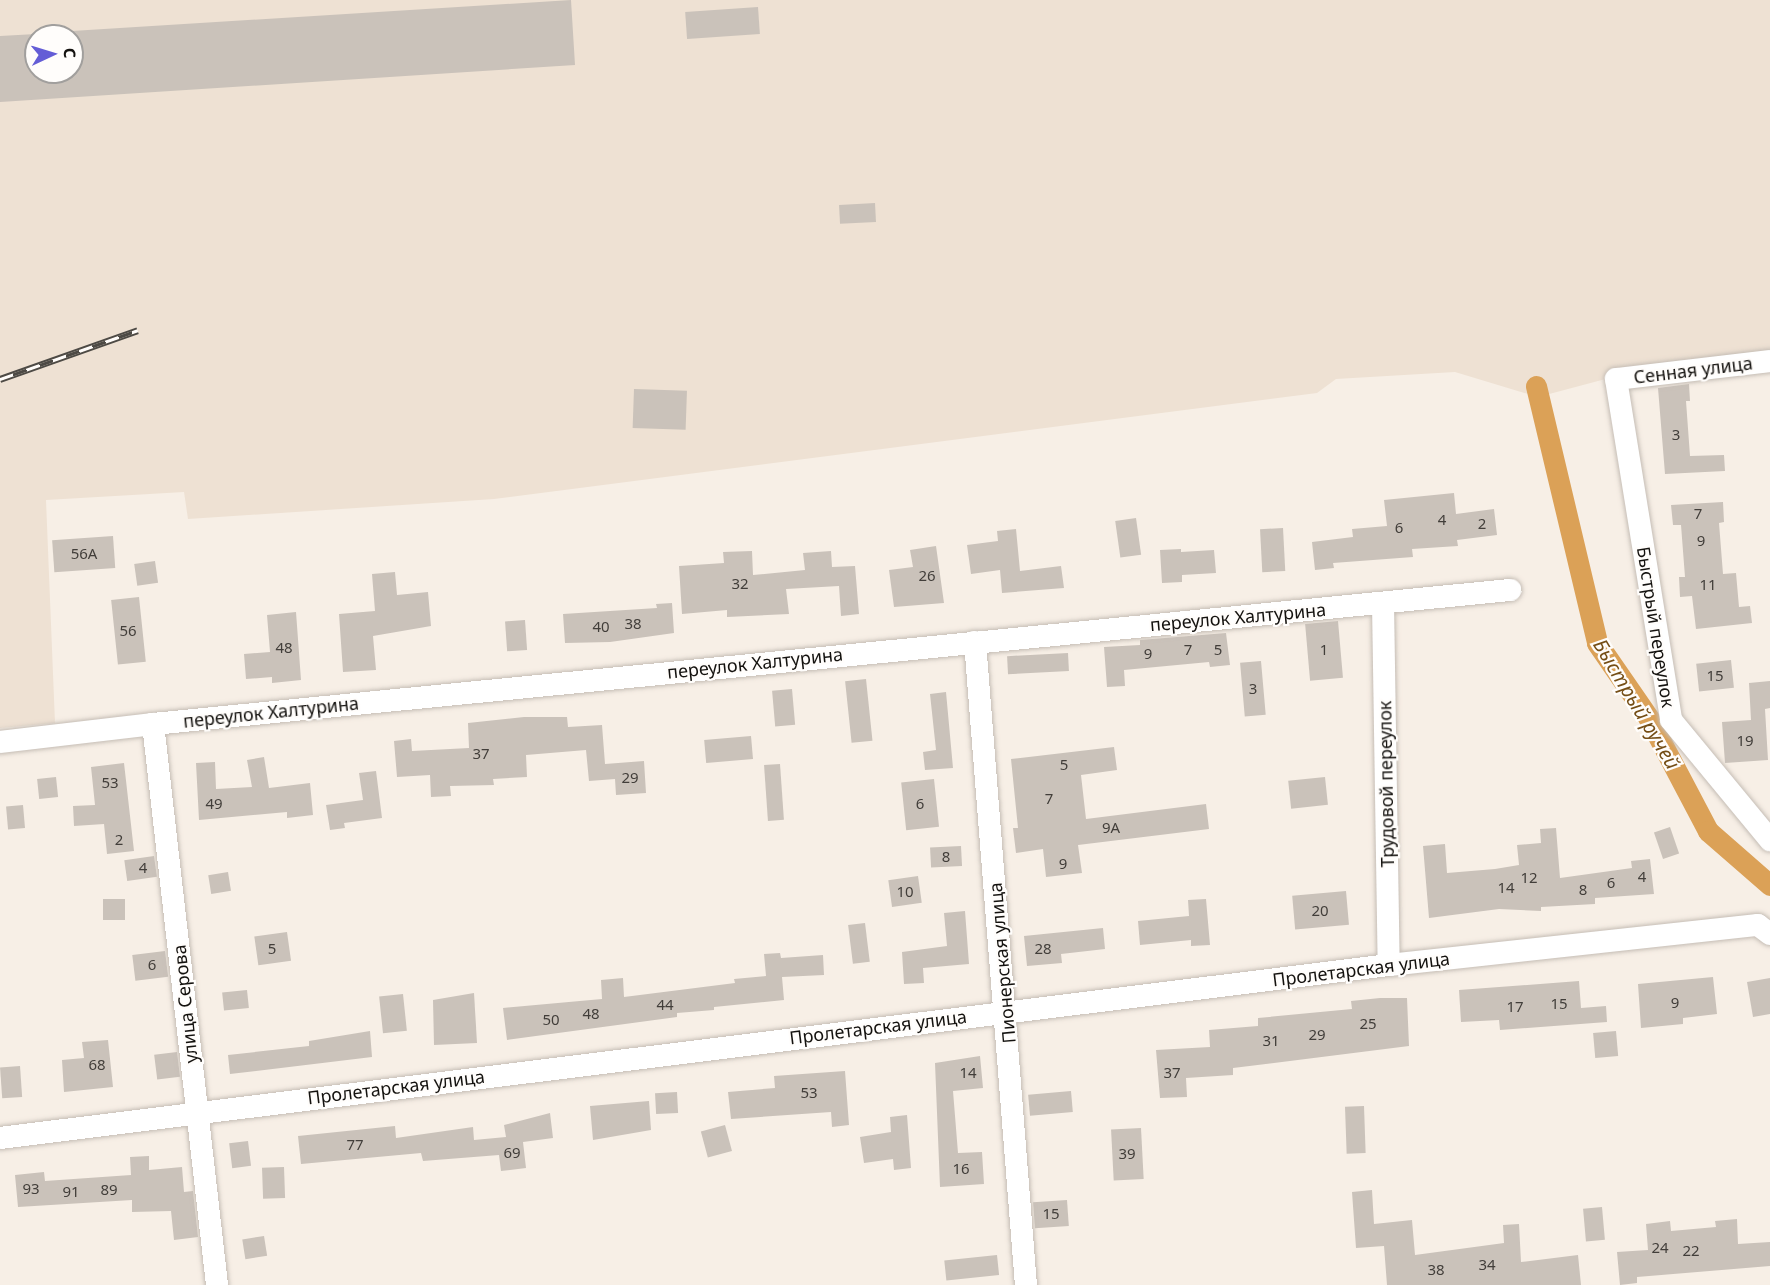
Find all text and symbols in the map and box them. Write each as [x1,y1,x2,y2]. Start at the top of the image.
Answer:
north arrow [24,24,84,84]
text: С [59,47,81,59]
street label: Сенная улица [1632,352,1754,388]
house number: 3 [1672,426,1680,444]
house number: 7 [1694,505,1702,523]
house number: 4 [1438,511,1446,529]
house number: 2 [1478,515,1486,533]
house number: 6 [1395,519,1403,537]
house number: 9 [1697,532,1705,550]
house number: 56А [71,545,97,563]
street label: Быстрый переулок [1633,545,1679,709]
house number: 26 [918,567,936,585]
house number: 32 [731,575,749,593]
house number: 11 [1699,576,1717,594]
street label: переулок Халтурина [1149,599,1327,635]
house number: 38 [624,615,642,633]
house number: 40 [592,618,610,636]
house number: 56 [119,622,137,640]
water label: Быстрый ручей [1589,635,1685,773]
house number: 48 [275,639,293,657]
house number: 7 [1184,641,1192,659]
house number: 5 [1214,641,1222,659]
house number: 1 [1320,641,1328,659]
street label: переулок Халтурина [666,643,844,683]
house number: 9 [1144,645,1152,663]
house number: 15 [1706,667,1724,685]
house number: 3 [1249,680,1257,698]
street label: переулок Халтурина [182,692,360,732]
street label: Трудовой переулок [1374,700,1398,868]
house number: 19 [1736,732,1754,750]
house number: 37 [472,745,490,763]
house number: 5 [1060,756,1068,774]
house number: 29 [621,769,639,787]
house number: 53 [101,774,119,792]
house number: 7 [1045,790,1053,808]
house number: 49 [205,795,223,813]
house number: 6 [916,795,924,813]
house number: 9А [1102,819,1120,837]
house number: 2 [115,831,123,849]
house number: 8 [942,848,950,866]
house number: 9 [1059,855,1067,873]
house number: 4 [139,859,147,877]
house number: 4 [1638,868,1646,886]
house number: 12 [1520,869,1538,887]
house number: 6 [1607,874,1615,892]
house number: 14 [1497,879,1515,897]
house number: 8 [1579,881,1587,899]
street label: Пионерская улица [984,882,1020,1044]
house number: 10 [896,883,914,901]
house number: 20 [1311,902,1329,920]
house number: 5 [268,940,276,958]
house number: 28 [1034,940,1052,958]
street label: улица Серова [168,944,202,1064]
street label: Пролетарская улица [1271,947,1451,991]
house number: 6 [148,956,156,974]
house number: 9 [1671,994,1679,1012]
house number: 15 [1550,995,1568,1013]
house number: 44 [656,996,674,1014]
house number: 17 [1506,998,1524,1016]
house number: 48 [582,1005,600,1023]
street label: Пролетарская улица [788,1005,968,1049]
house number: 50 [542,1011,560,1029]
house number: 25 [1359,1015,1377,1033]
house number: 29 [1308,1026,1326,1044]
house number: 31 [1262,1032,1280,1050]
house number: 68 [88,1056,106,1074]
house number: 14 [959,1064,977,1082]
house number: 37 [1163,1064,1181,1082]
street label: Пролетарская улица [306,1065,486,1109]
house number: 53 [800,1084,818,1102]
house number: 77 [346,1136,364,1154]
house number: 69 [503,1144,521,1162]
house number: 39 [1118,1145,1136,1163]
house number: 16 [952,1160,970,1178]
house number: 93 [22,1180,40,1198]
house number: 89 [100,1181,118,1199]
house number: 91 [62,1183,80,1201]
house number: 15 [1042,1205,1060,1223]
house number: 24 [1651,1239,1669,1257]
house number: 22 [1682,1242,1700,1260]
house number: 34 [1478,1256,1496,1274]
house number: 38 [1427,1261,1445,1279]

